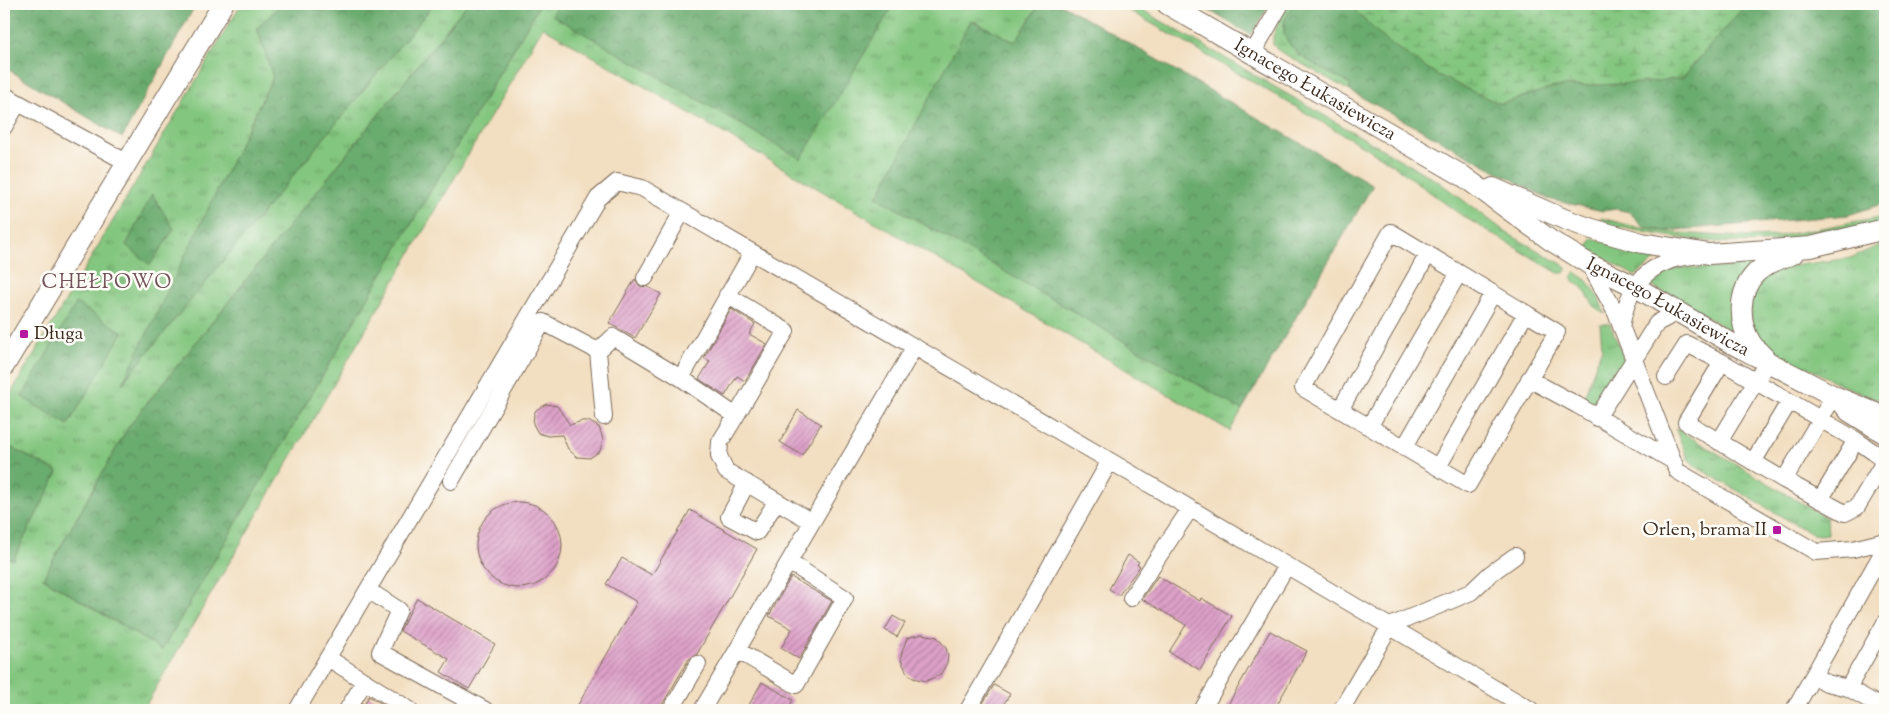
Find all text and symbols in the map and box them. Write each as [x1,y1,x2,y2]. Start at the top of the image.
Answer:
street label: Ignacego Łukasiewicza [1229,32,1401,148]
street label: Ignacego Łukasiewicza [1581,251,1754,364]
district label: CHEŁPOWO [42,269,172,298]
place label: Długa [34,321,84,348]
marker: Długa [18,328,30,340]
place label: Orlen, brama II [1643,517,1767,544]
marker: Orlen, brama II [1771,524,1783,536]

